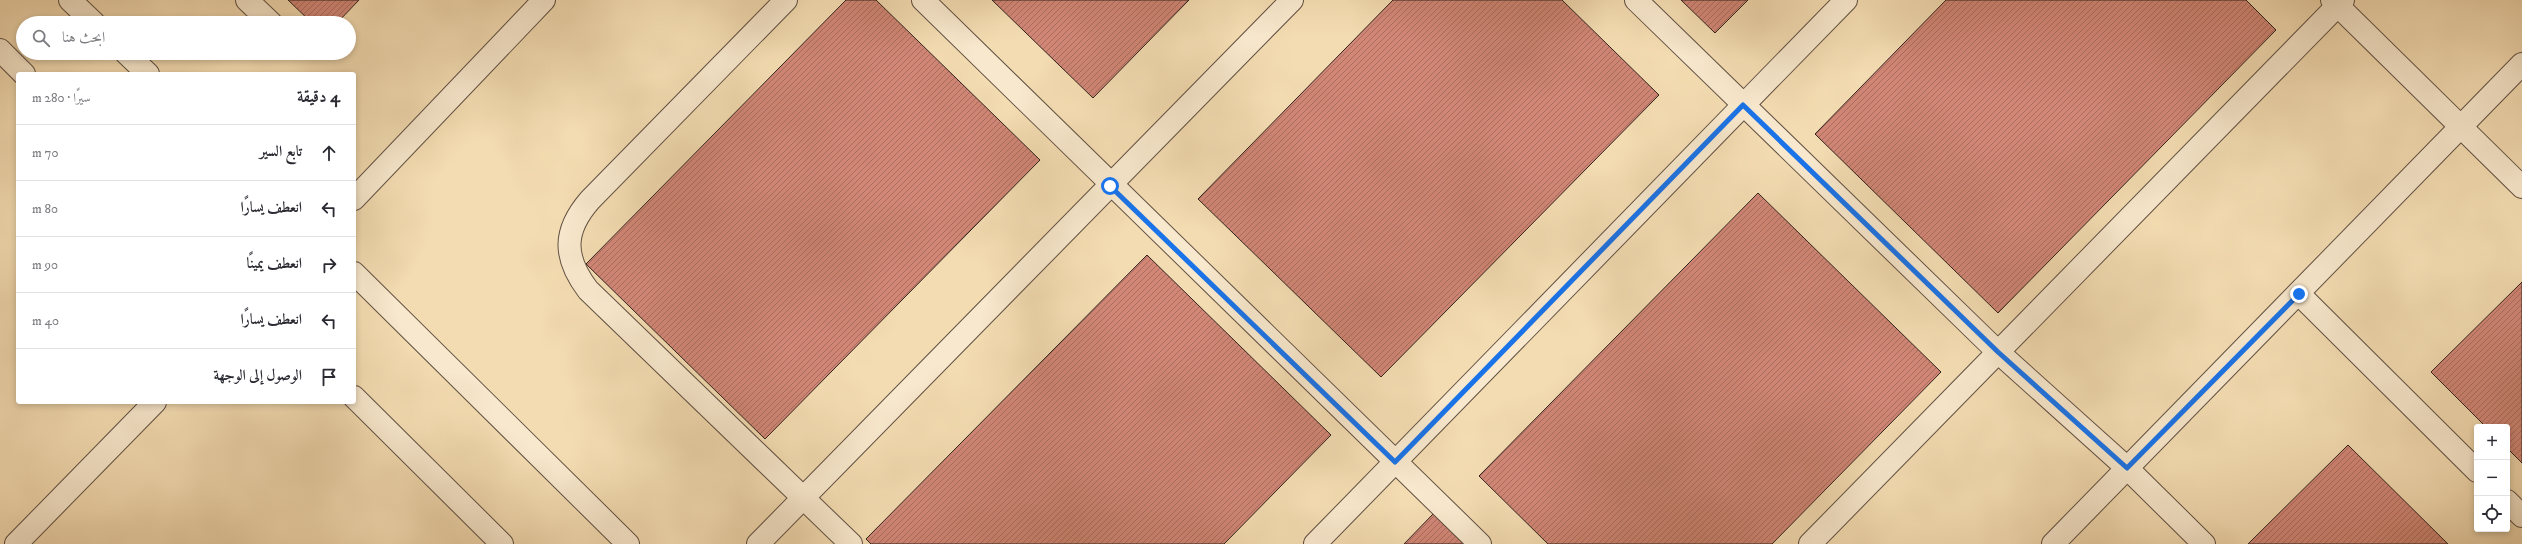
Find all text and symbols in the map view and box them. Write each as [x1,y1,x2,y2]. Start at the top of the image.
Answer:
search box [16,16,356,60]
icon: search [30,27,52,49]
text: ابحث هنا [62,28,105,47]
text: 4 دقيقة [297,86,340,108]
text: سيرًا · 280 m [32,90,91,106]
text: تابع السير [260,142,302,161]
icon: ahead [318,142,340,164]
text: 70 m [32,145,58,161]
route start [1101,177,1119,195]
text: انعطف يسارًا [241,198,302,217]
icon: left [318,198,340,220]
text: 80 m [32,201,58,217]
text: انعطف يمينًا [247,254,302,273]
icon: right [318,254,340,276]
text: 90 m [32,257,58,273]
route end [2290,285,2308,303]
text: انعطف يسارًا [241,310,302,329]
icon: left [318,310,340,332]
text: 40 m [32,313,59,329]
text: الوصول إلى الوجهة [213,366,302,385]
icon: arrive [318,366,340,388]
map controls [2474,424,2510,532]
button: + [2474,424,2510,460]
button: − [2474,460,2510,496]
button: locate [2474,496,2510,532]

